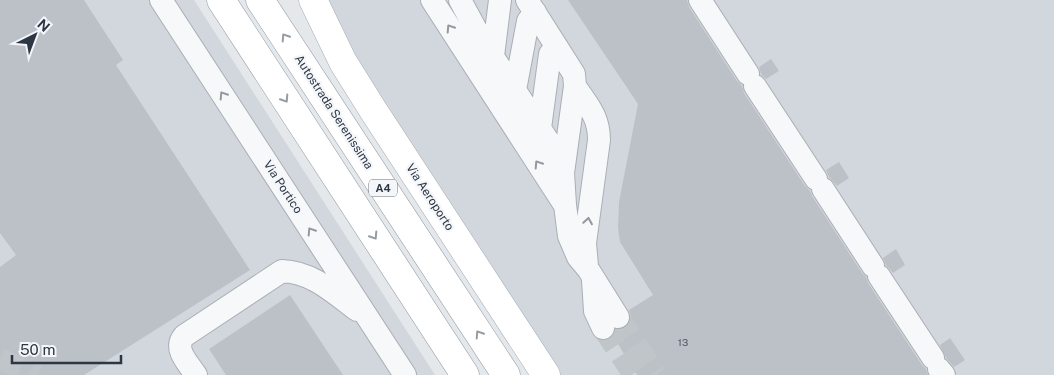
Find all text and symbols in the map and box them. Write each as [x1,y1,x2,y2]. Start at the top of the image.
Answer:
north arrow [10,10,60,60]
text: N [34,16,53,35]
one-way arrow [447,24,456,33]
one-way arrow [281,34,291,43]
street label: Autostrada Serenissima [292,52,376,172]
one-way arrow [220,91,229,101]
one-way arrow [279,94,289,103]
street label: Via Portico [261,158,305,216]
one-way arrow [535,160,545,169]
street label: Via Aeroporto [403,161,457,233]
road number: A4 [369,180,397,197]
one-way arrow [582,217,593,225]
one-way arrow [308,228,318,237]
one-way arrow [368,230,377,239]
one-way arrow [476,331,485,340]
scale bar [12,332,121,364]
house number: 13 [678,336,688,348]
text: 50 m [20,341,55,358]

